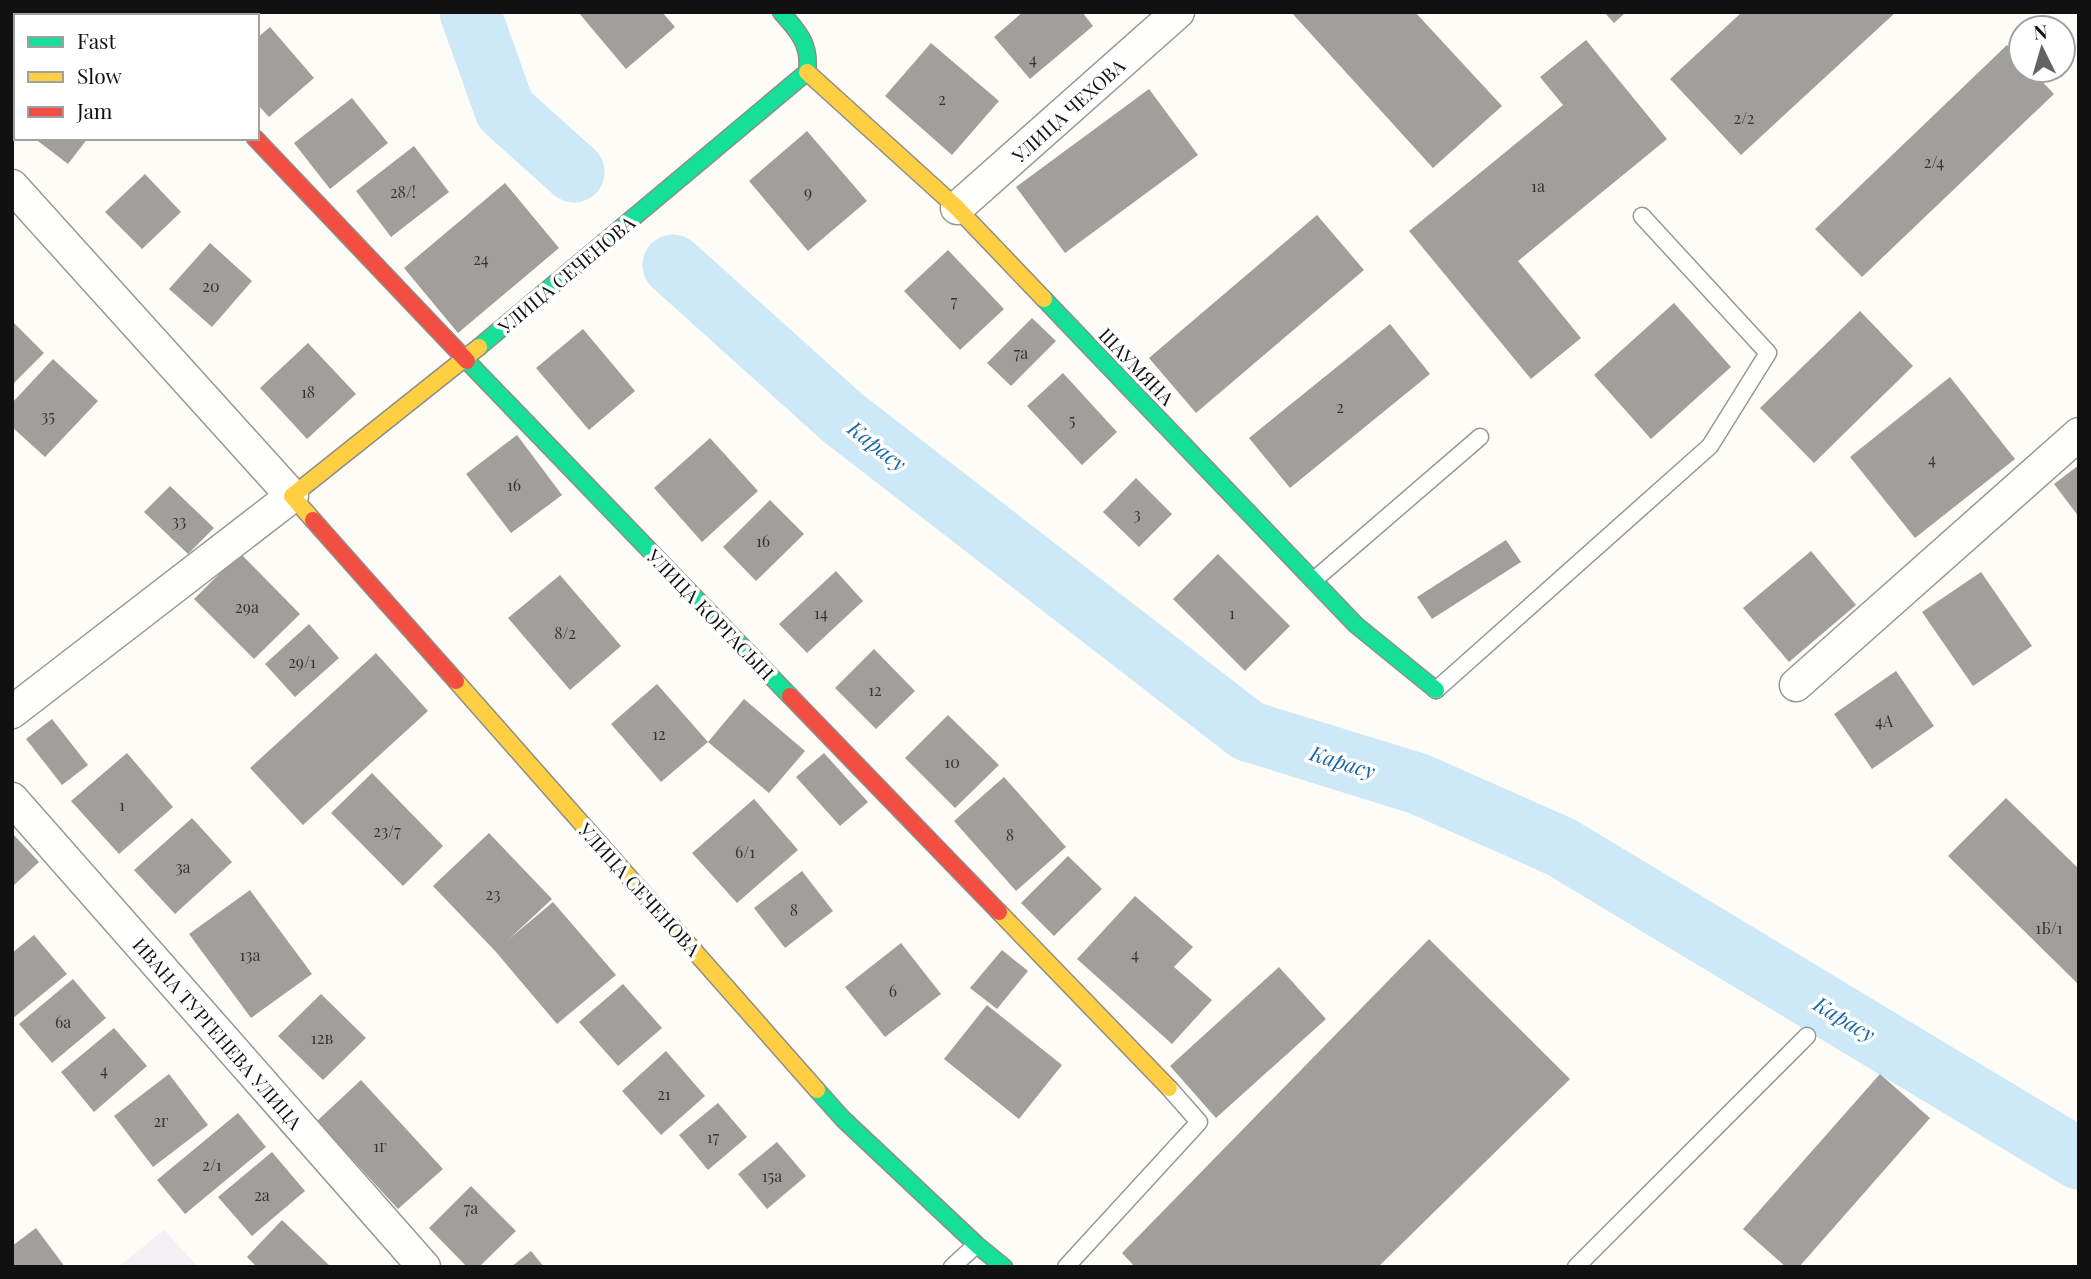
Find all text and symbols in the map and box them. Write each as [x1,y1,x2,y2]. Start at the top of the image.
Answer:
legend [14,14,259,140]
north arrow [2007,14,2077,84]
text: N [2032,17,2049,45]
text: Fast [77,26,116,54]
house number: 4 [1029,48,1037,69]
street label: УЛИЦА ЧЕХОВА [1005,52,1131,168]
text: Slow [77,61,122,89]
house number: 2 [938,88,946,109]
text: Jam [76,96,113,124]
house number: 2/2 [1733,107,1755,128]
house number: 2/4 [1924,151,1944,172]
house number: 1а [1531,175,1545,196]
house number: 28/! [390,181,416,202]
house number: 9 [804,181,812,202]
street label: УЛИЦА СЕЧЕНОВА [491,208,641,340]
house number: 24 [473,248,489,269]
house number: 20 [202,275,220,296]
house number: 7 [951,290,958,311]
street label: ШАУМЯНА [1094,322,1181,411]
house number: 7а [1014,342,1028,363]
house number: 18 [301,381,315,402]
house number: 2 [1336,396,1344,417]
house number: 35 [41,405,55,426]
house number: 5 [1069,409,1075,430]
water label: Карасу [842,413,913,477]
house number: 4 [1928,448,1936,469]
house number: 16 [507,474,521,495]
house number: 3 [1133,503,1141,524]
house number: 33 [172,510,186,531]
house number: 16 [756,530,770,551]
street label: УЛИЦА КОРГАСЫН [641,542,780,685]
house number: 29а [235,596,259,617]
house number: 14 [814,602,828,623]
house number: 1 [1229,602,1235,623]
house number: 8/2 [554,622,576,643]
house number: 29/1 [288,651,316,672]
house number: 12 [868,679,882,700]
house number: 4А [1875,710,1894,731]
house number: 12 [652,723,666,744]
water label: Карасу [1306,738,1379,784]
house number: 10 [944,751,960,772]
house number: 1 [119,794,125,815]
street label: УЛИЦА СЕЧЕНОВА [573,816,708,962]
house number: 23/7 [373,820,401,841]
house number: 8 [1006,824,1014,845]
house number: 6/1 [735,841,755,862]
house number: 3а [175,856,191,877]
house number: 23 [486,883,500,904]
house number: 8 [790,899,798,920]
house number: 1Б/1 [2035,917,2063,938]
street label: ИВАНА ТУРГЕНЕВА УЛИЦА [127,932,309,1135]
house number: 4 [1131,943,1139,964]
house number: 13а [240,944,260,965]
house number: 6 [889,980,897,1001]
water label: Карасу [1808,988,1881,1047]
house number: 6а [55,1011,71,1032]
house number: 12в [311,1027,333,1048]
house number: 4 [100,1059,108,1080]
house number: 21 [657,1083,671,1104]
house number: 2г [153,1110,169,1131]
house number: 17 [707,1126,720,1147]
house number: 1г [373,1135,387,1156]
house number: 2/1 [202,1154,222,1175]
house number: 15а [762,1165,782,1186]
house number: 2а [254,1184,270,1205]
house number: 7а [464,1197,478,1218]

